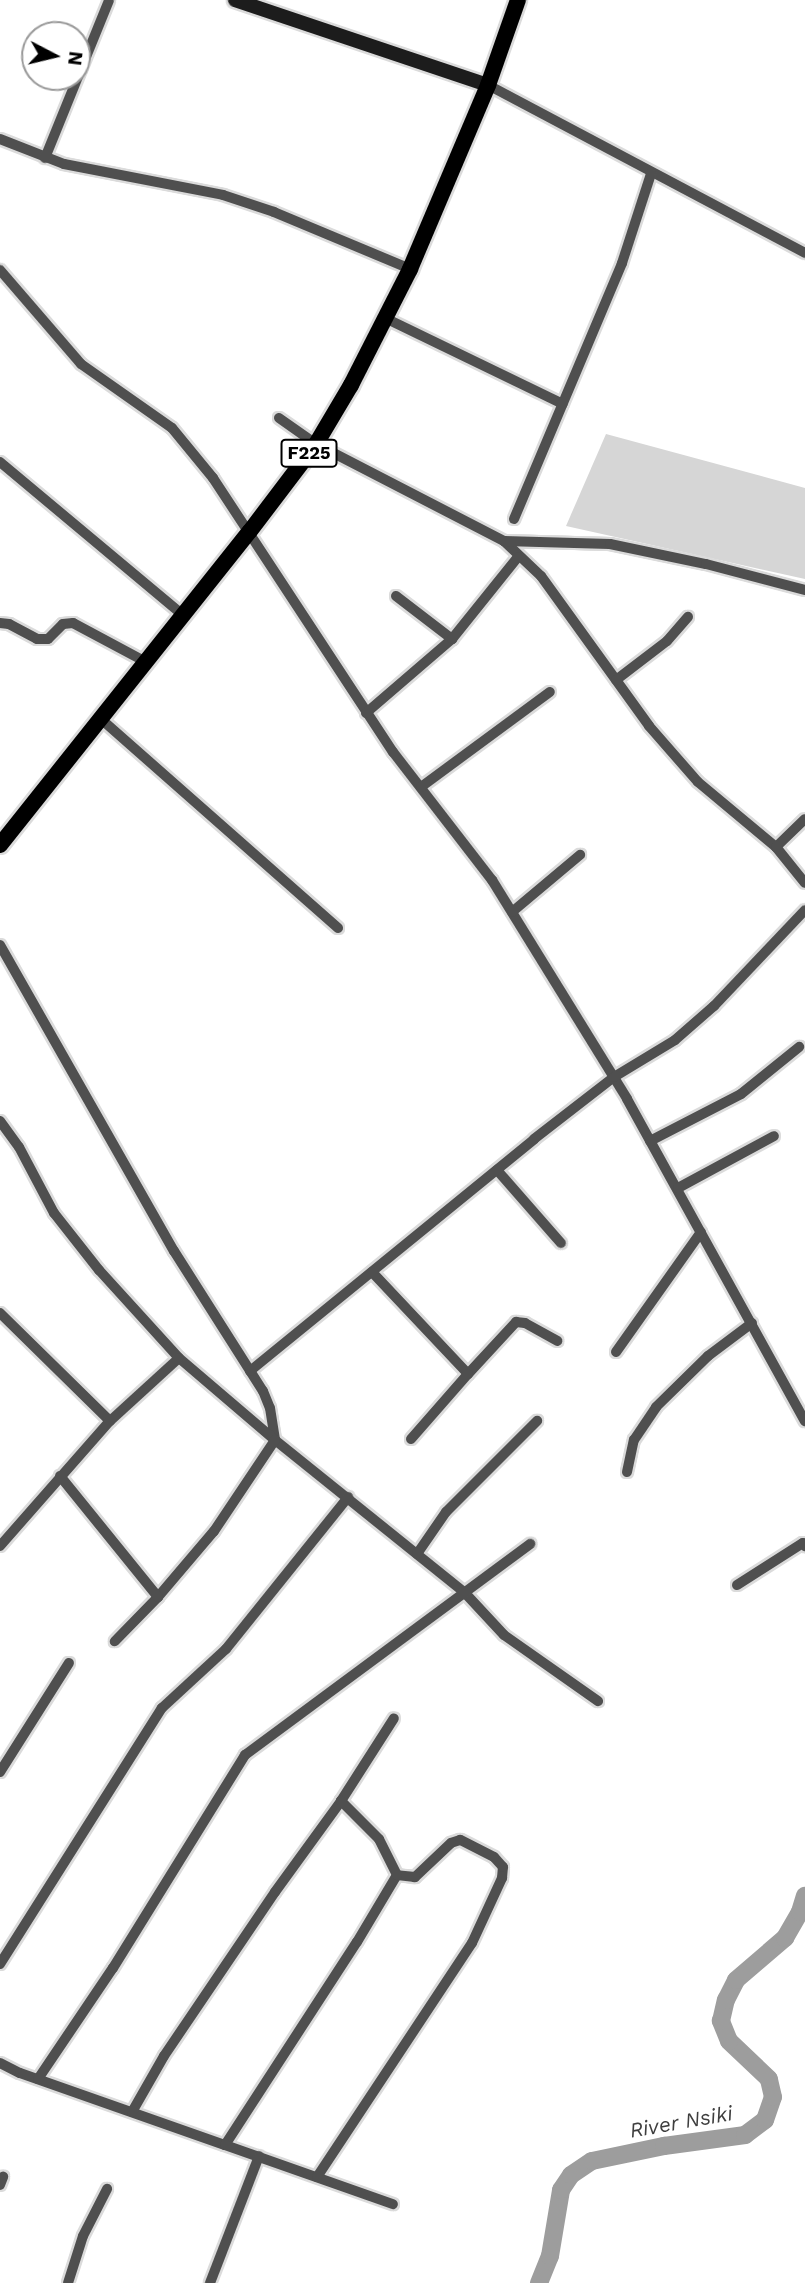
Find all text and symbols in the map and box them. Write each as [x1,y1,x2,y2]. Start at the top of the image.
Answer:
north arrow [21,21,91,91]
text: N [63,50,88,67]
road number: F225 [279,438,339,467]
water label: River Nsiki [627,2101,735,2143]

